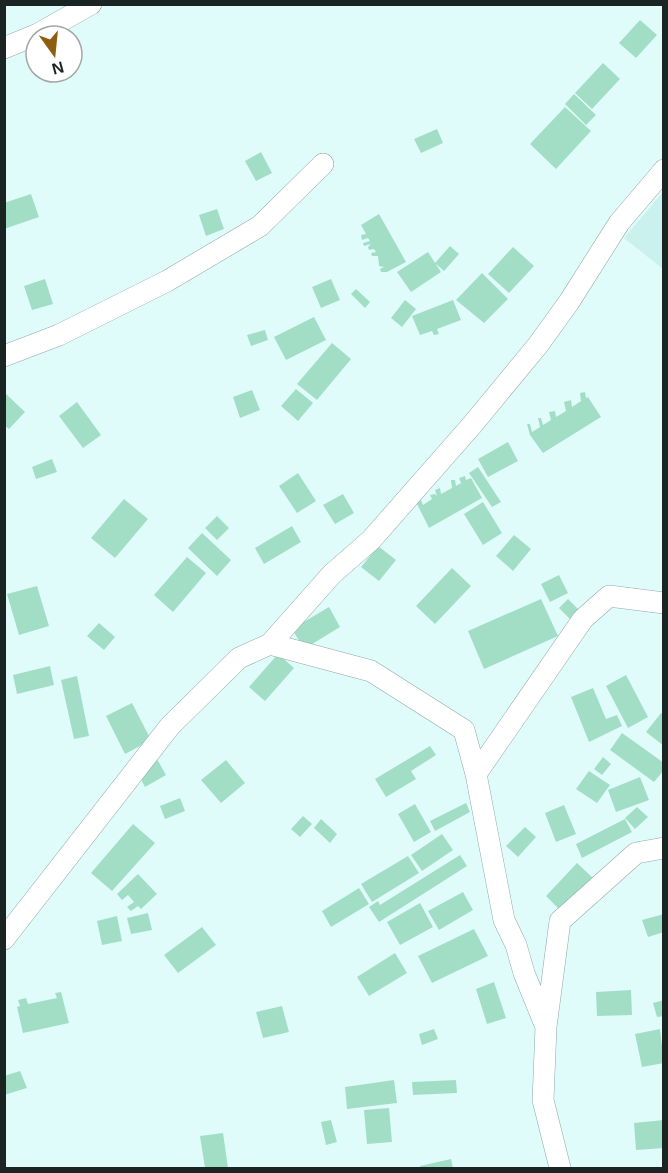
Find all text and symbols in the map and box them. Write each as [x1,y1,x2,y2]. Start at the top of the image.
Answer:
north arrow [24,24,84,84]
text: N [50,58,66,78]

